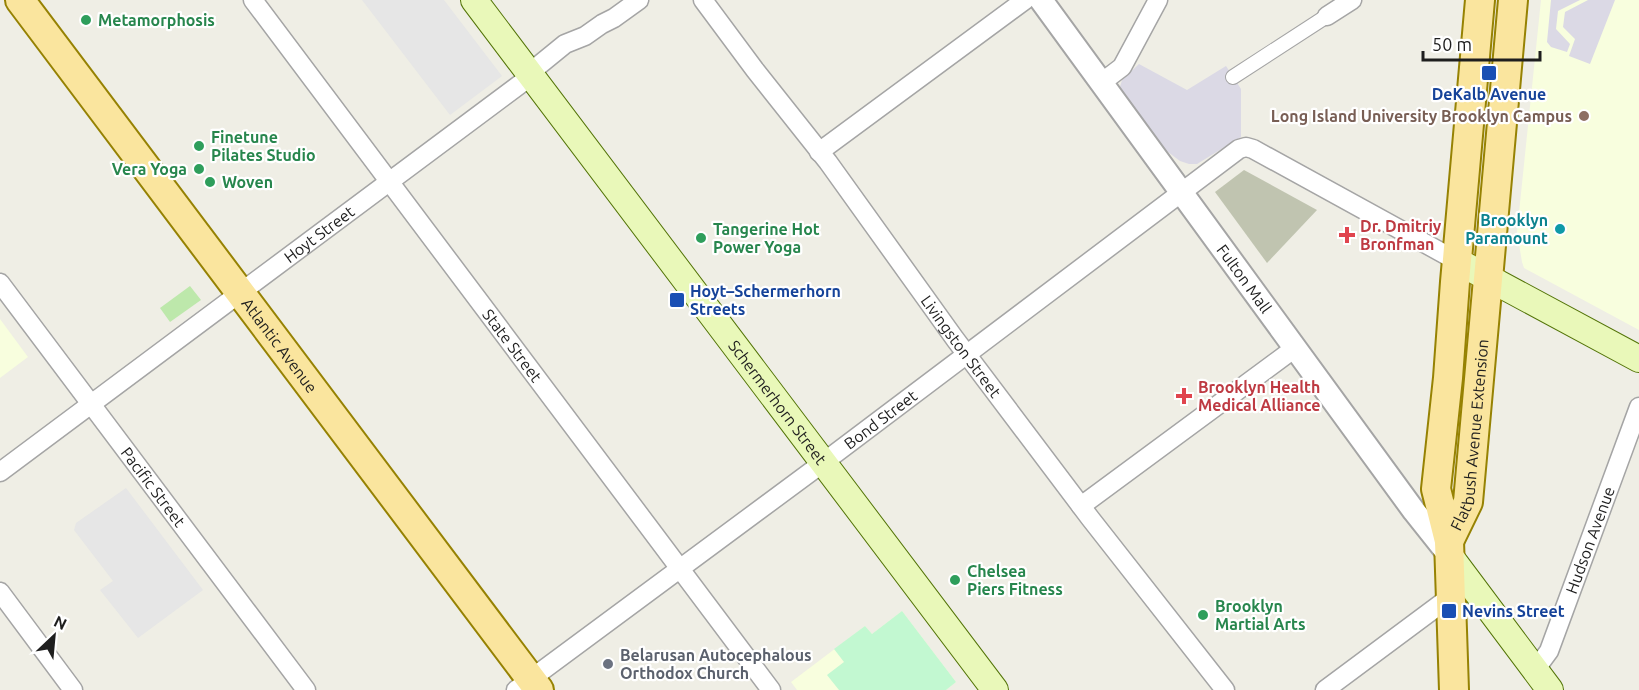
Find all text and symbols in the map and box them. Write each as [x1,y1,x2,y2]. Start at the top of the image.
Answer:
place label: Metamorphosis [98,11,215,29]
marker: Metamorphosis [79,13,93,27]
scale bar [1423,24,1540,62]
text: 50 m [1432,34,1472,54]
marker: DeKalb Avenue [1480,64,1498,82]
place label: DeKalb Avenue [1432,85,1546,103]
place label: Long Island University Brooklyn Campus [1271,107,1572,125]
marker: Long Island University Brooklyn Campus [1577,109,1591,123]
place label: Finetune Pilates Studio [211,128,316,164]
marker: Finetune Pilates Studio [192,139,206,153]
place label: Vera Yoga [112,160,187,178]
marker: Vera Yoga [192,162,206,176]
place label: Woven [222,173,273,191]
marker: Woven [203,175,217,189]
street label: Hoyt Street [280,202,358,266]
place label: Brooklyn Paramount [1465,211,1548,247]
place label: Dr. Dmitriy Bronfman [1360,217,1442,253]
place label: Tangerine Hot Power Yoga [713,220,820,256]
marker: Brooklyn Paramount [1553,222,1567,236]
marker: Dr. Dmitriy Bronfman [1338,226,1356,244]
marker: Tangerine Hot Power Yoga [694,231,708,245]
street label: Fulton Mall [1213,241,1275,316]
place label: Hoyt–Schermerhorn Streets [690,282,841,318]
marker: Hoyt–Schermerhorn Streets [668,291,686,309]
street label: Livingston Street [918,292,1005,401]
street label: Atlantic Avenue [238,294,321,396]
street label: State Street [479,306,546,386]
street label: Schermerhorn Street [725,337,831,468]
street label: Flatbush Avenue Extension [1447,338,1492,533]
place label: Brooklyn Health Medical Alliance [1198,378,1321,414]
street label: Bond Street [841,386,921,453]
marker: Brooklyn Health Medical Alliance [1175,387,1193,405]
street label: Pacific Street [118,444,189,531]
street label: Hudson Avenue [1562,484,1618,596]
place label: Chelsea Piers Fitness [967,562,1063,598]
marker: Chelsea Piers Fitness [948,573,962,587]
place label: Brooklyn Martial Arts [1215,597,1305,633]
marker: Nevins Street [1440,602,1458,620]
place label: Nevins Street [1462,602,1565,620]
north arrow [24,606,84,666]
marker: Brooklyn Martial Arts [1196,608,1210,622]
text: N [51,612,70,633]
place label: Belarusan Autocephalous Orthodox Church [620,646,812,682]
marker: Belarusan Autocephalous Orthodox Church [601,657,615,671]

